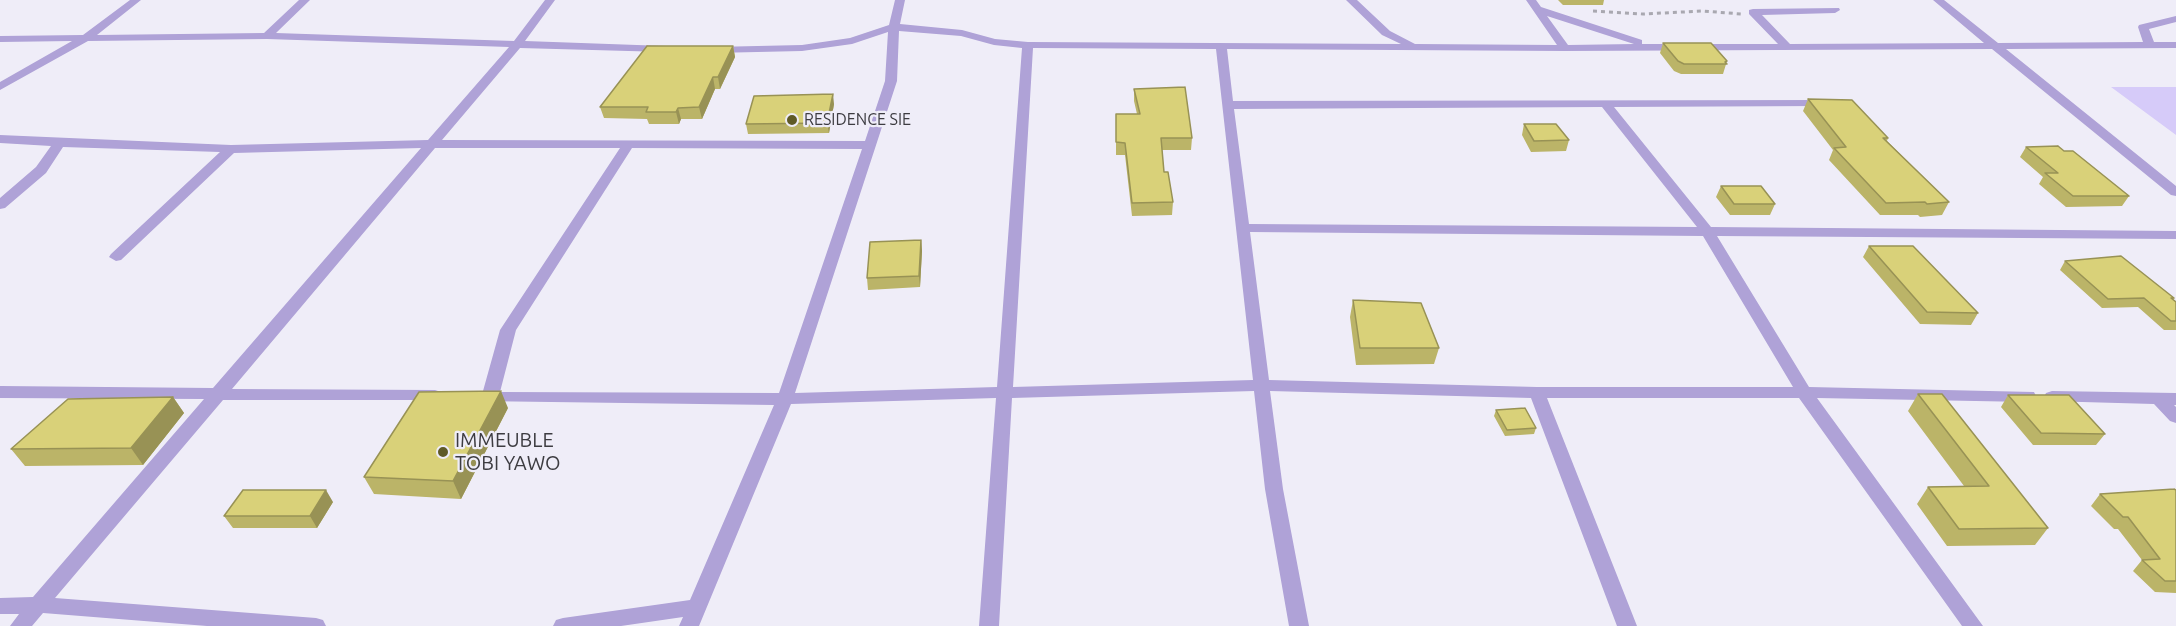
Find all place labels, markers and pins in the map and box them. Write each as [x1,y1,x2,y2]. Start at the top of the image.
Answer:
place label: RESIDENCE SIE [804,110,911,130]
marker: RESIDENCE SIE [785,113,799,127]
place label: IMMEUBLE TOBI YAWO [455,428,561,475]
marker: IMMEUBLE TOBI YAWO [436,445,450,459]

